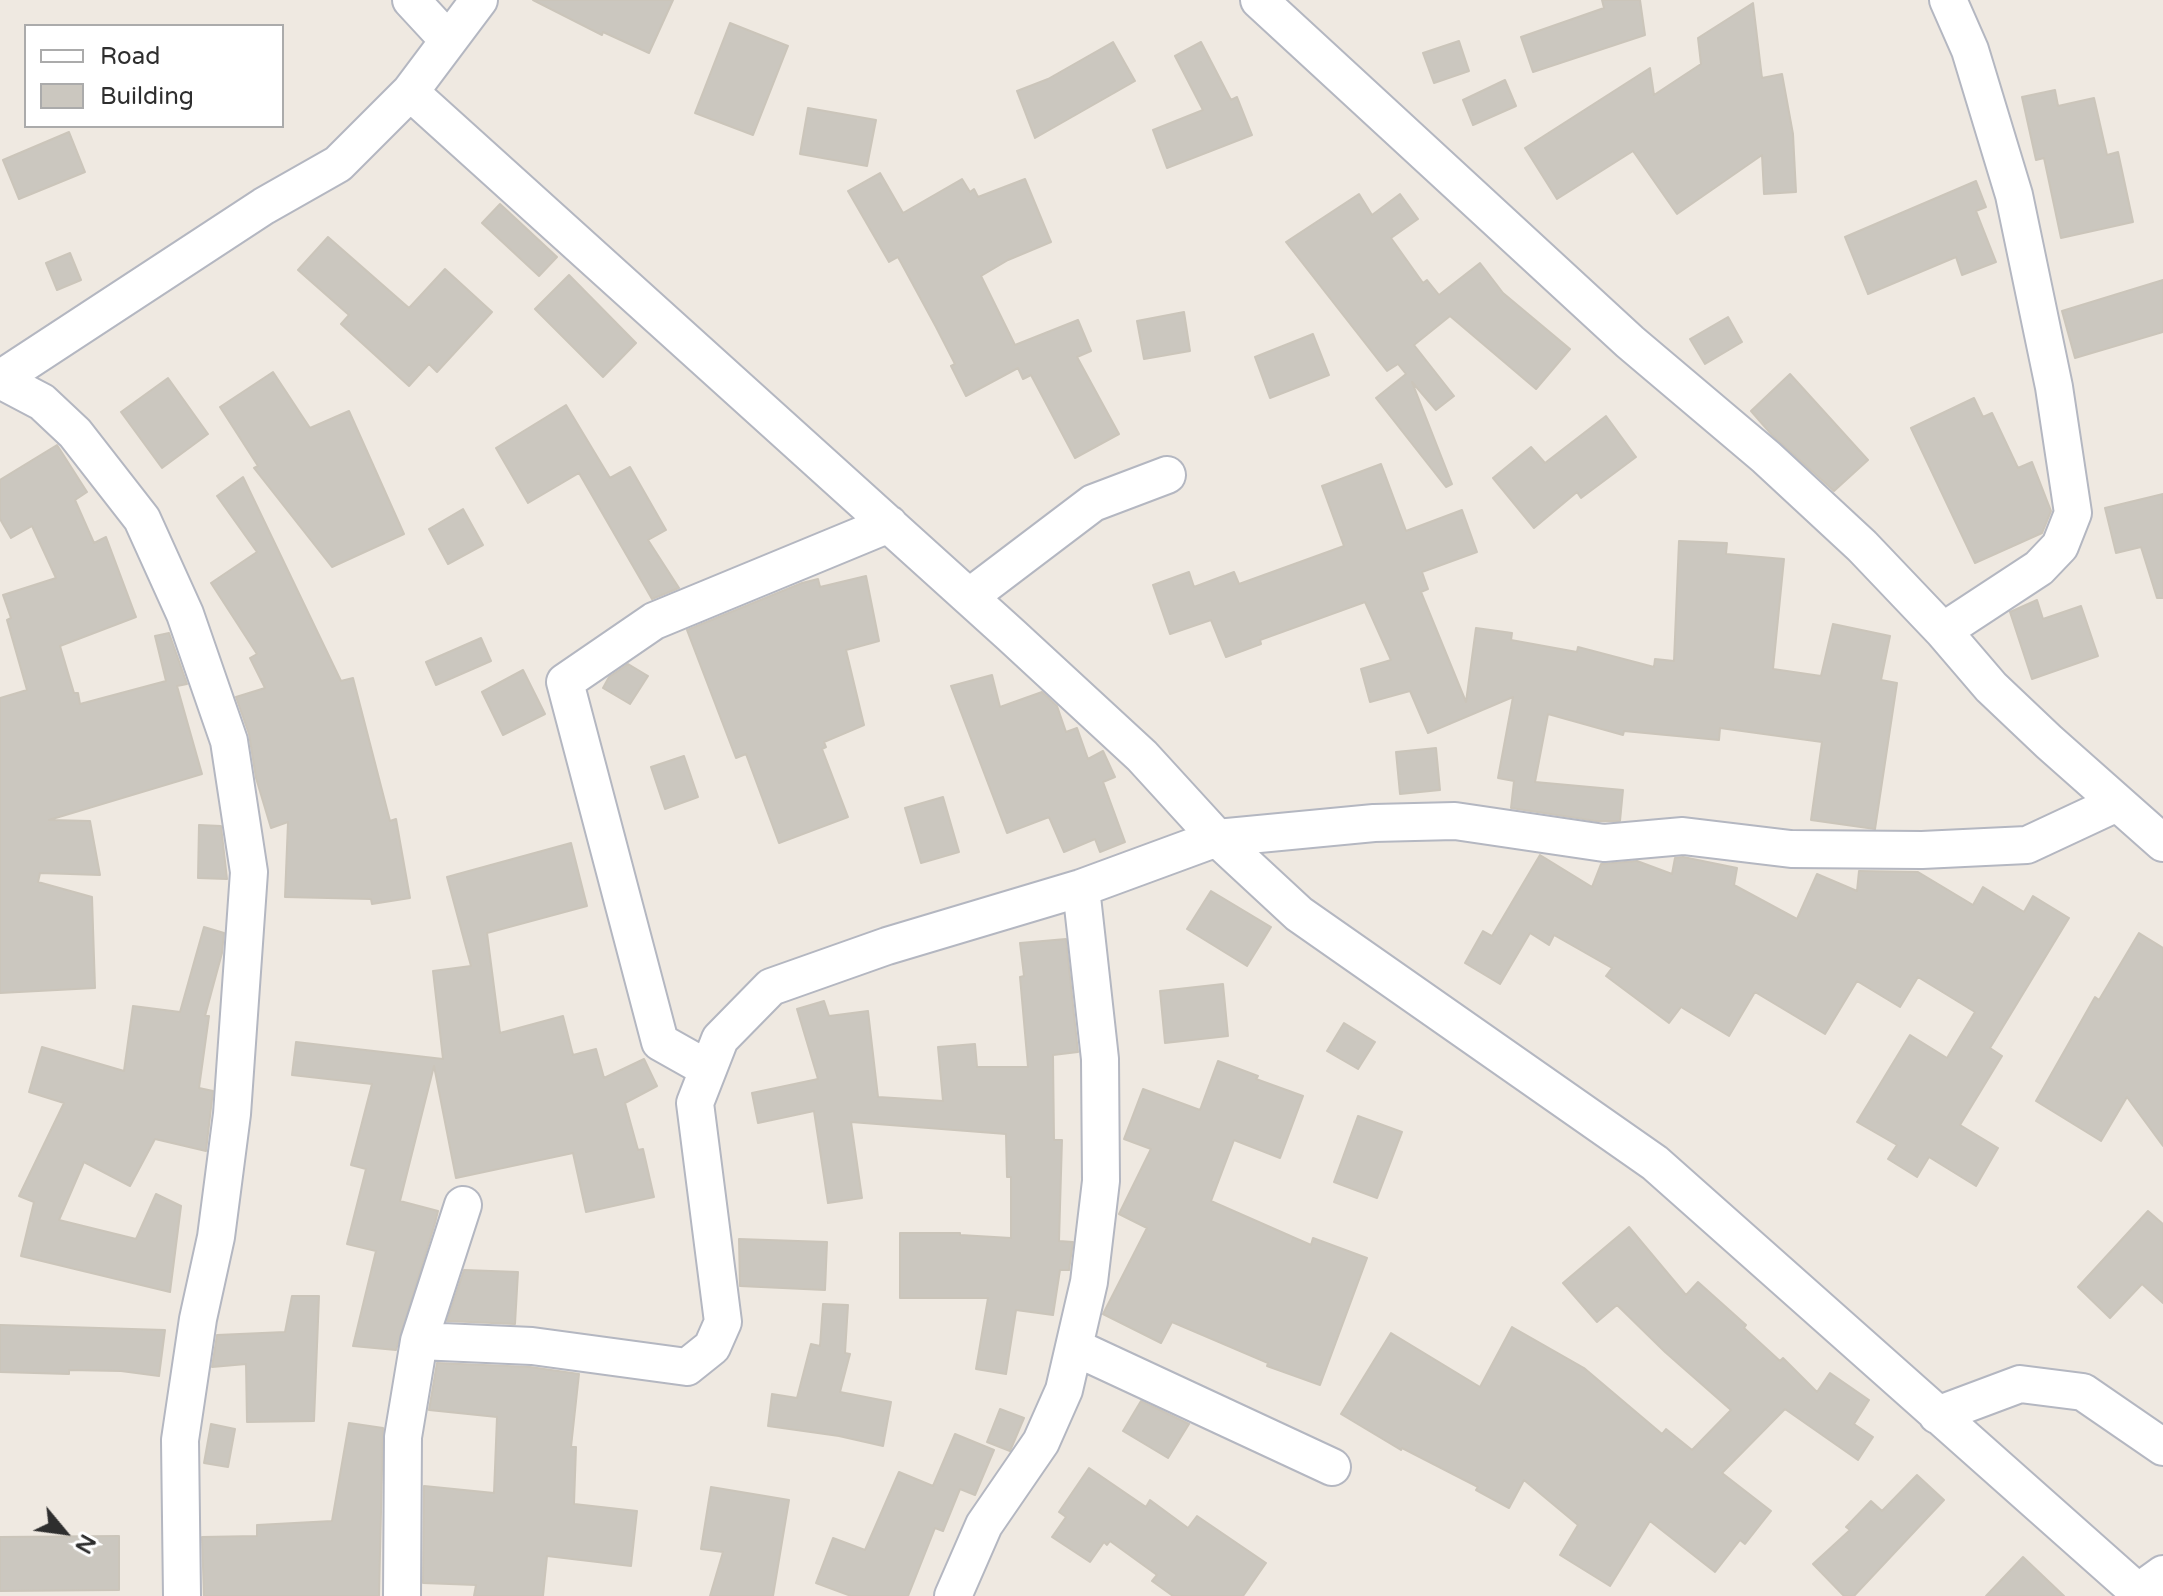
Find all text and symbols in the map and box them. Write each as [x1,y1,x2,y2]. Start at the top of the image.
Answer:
legend [24,24,284,128]
text: Road [100,42,160,71]
text: Building [100,82,194,111]
north arrow [24,1492,104,1572]
text: N [69,1530,101,1558]

